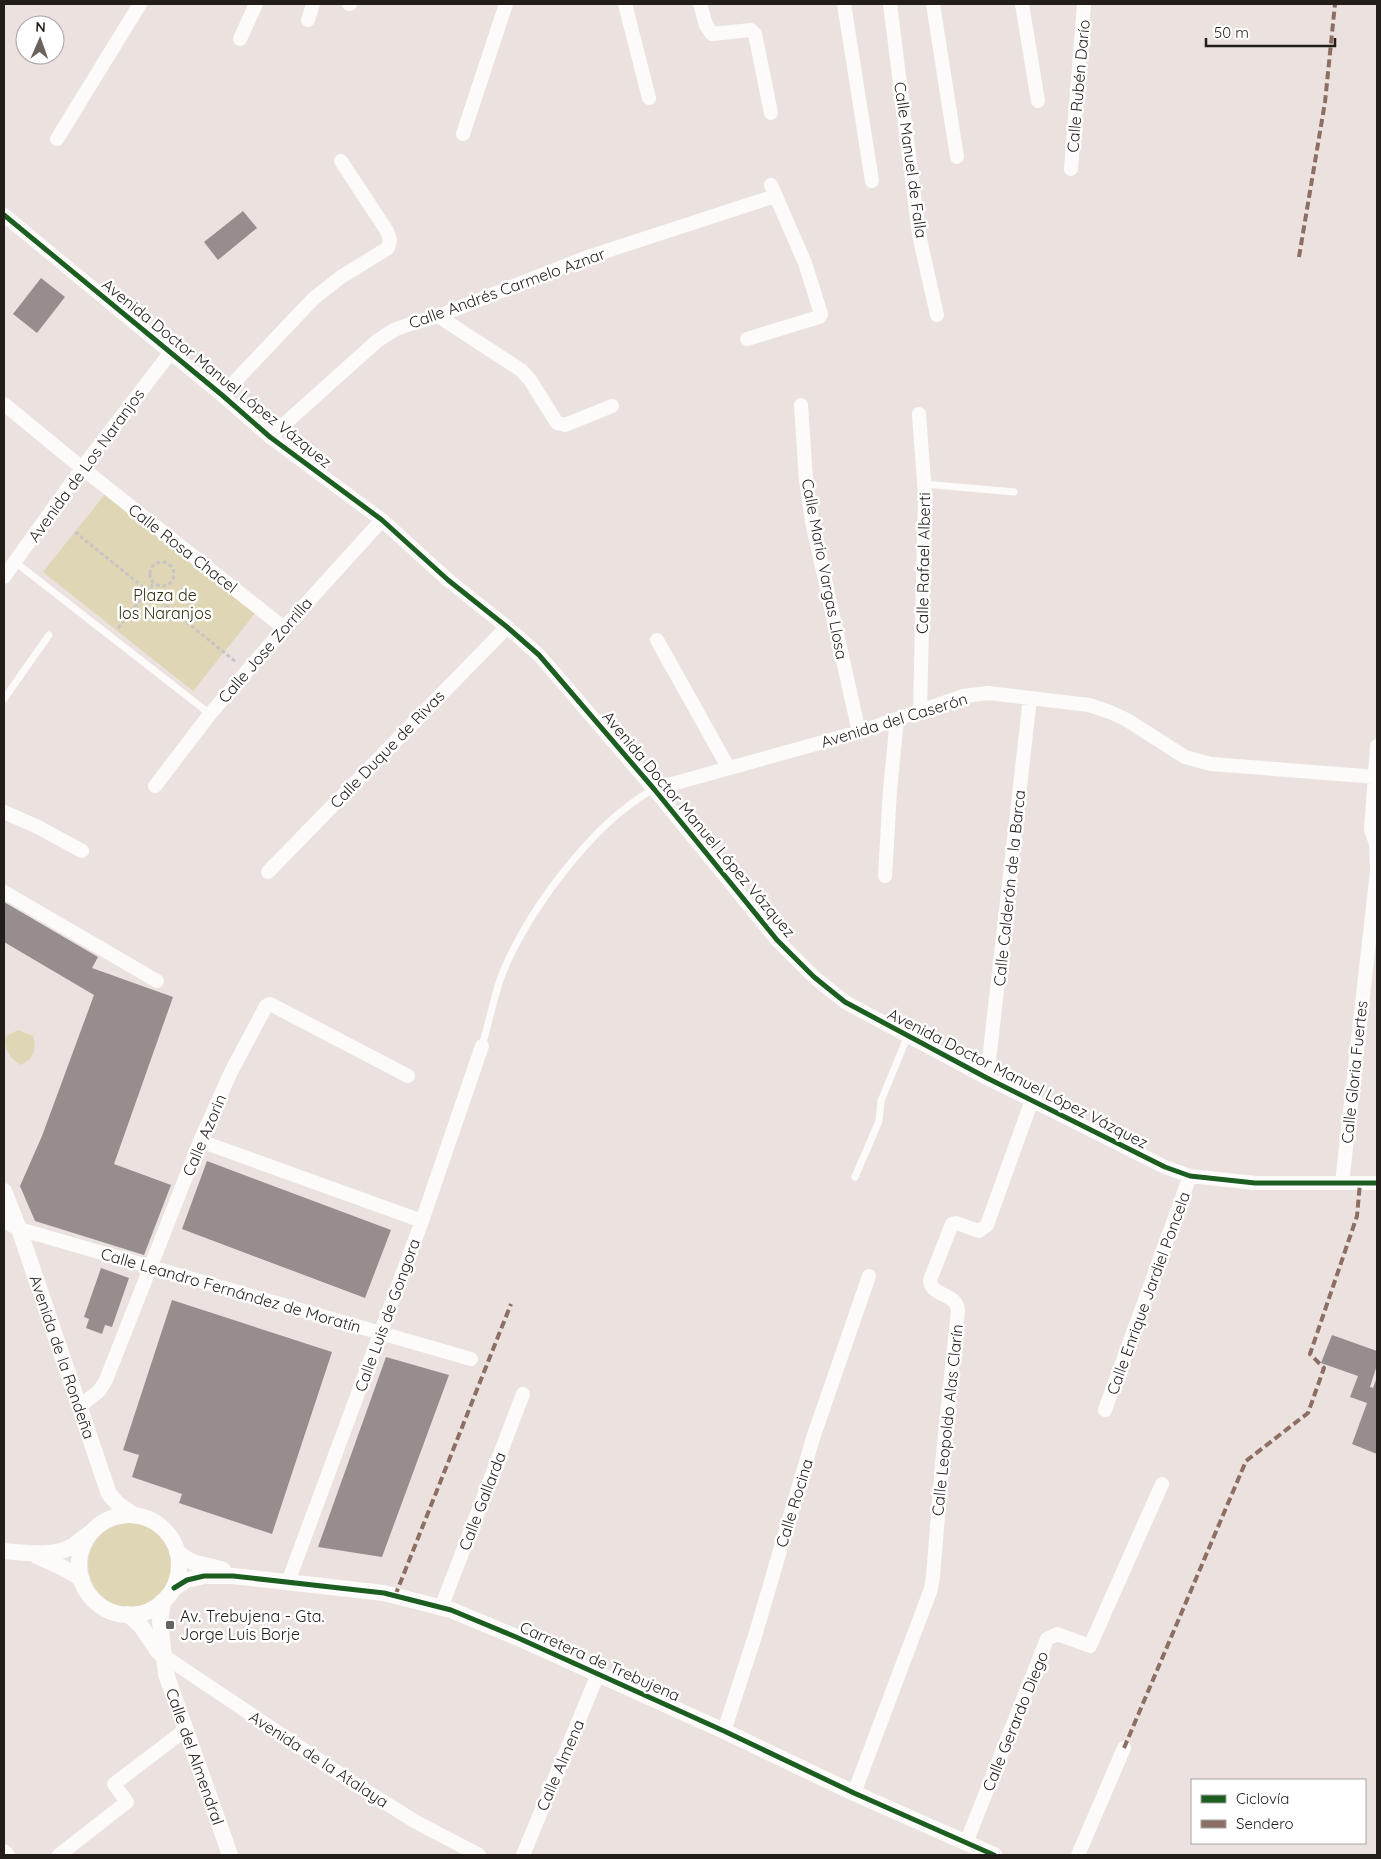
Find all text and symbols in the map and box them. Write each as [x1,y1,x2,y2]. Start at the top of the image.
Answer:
north arrow [15,15,65,65]
scale bar [1206,15,1335,47]
text: N [35,18,46,36]
street label: Calle Rubén Darío [1062,19,1094,153]
text: 50 m [1214,23,1249,42]
street label: Calle Manuel de Falla [890,81,932,239]
street label: Calle Andrés Carmelo Aznar [406,243,608,333]
street label: Avenida Doctor Manuel López Vázquez [98,274,336,472]
street label: Avenida de Los Naranjos [24,384,148,546]
street label: Calle Mario Vargas Llosa [798,477,852,661]
street label: Calle Rafael Alberti [912,492,934,634]
street label: Calle Rosa Chacel [124,499,242,597]
park label: Plaza de los Naranjos [119,585,211,623]
street label: Calle Jose Zorrilla [214,593,316,707]
street label: Calle Duque de Rivas [325,686,449,812]
street label: Avenida del Caserón [818,688,970,752]
street label: Avenida Doctor Manuel López Vázquez [598,707,800,941]
street label: Calle Calderón de la Barca [989,789,1029,987]
street label: Calle Gloria Fuertes [1337,999,1371,1145]
street label: Avenida Doctor Manuel López Vázquez [885,1003,1151,1153]
street label: Calle Azorin [178,1091,230,1179]
street label: Calle Enrique Jardiel Poncela [1102,1189,1194,1397]
street label: Calle Luis de Gongora [350,1236,424,1394]
street label: Calle Leandro Fernández de Moratín [99,1243,363,1337]
street label: Avenida de la Rondeña [25,1272,100,1442]
street label: Calle Leopoldo Alas Clarín [927,1323,967,1517]
street label: Calle Gallarda [454,1449,510,1553]
street label: Calle Rocina [771,1456,817,1550]
place label: Av. Trebujena - Gta. Jorge Luis Borje [180,1606,325,1644]
street label: Carretera de Trebujena [517,1617,683,1705]
marker: Av. Trebujena - Gta. Jorge Luis Borje [164,1619,176,1631]
street label: Calle Gerardo Diego [978,1648,1052,1794]
street label: Calle del Almendral [162,1685,229,1827]
street label: Avenida de la Atalaya [246,1706,392,1812]
street label: Calle Almena [532,1716,588,1814]
legend [1191,1779,1366,1844]
text: Ciclovía [1236,1789,1289,1808]
text: Sendero [1236,1814,1294,1833]

